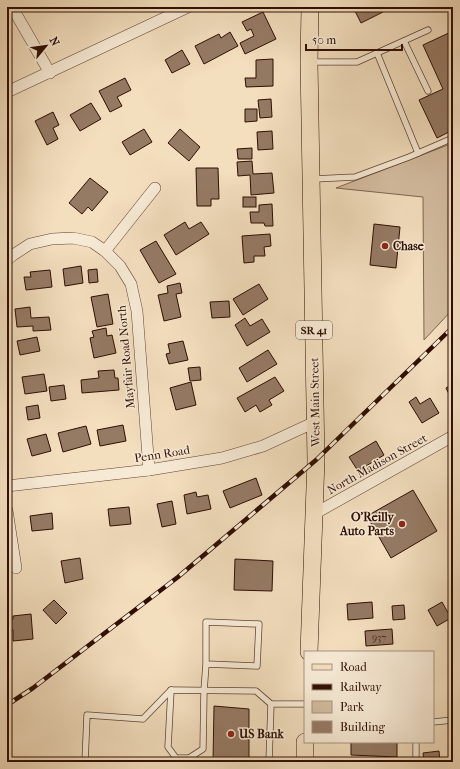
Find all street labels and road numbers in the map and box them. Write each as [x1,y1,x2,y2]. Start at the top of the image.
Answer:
street label: Mayfair Road North [114,304,137,409]
road number: SR 41 [296,321,332,339]
street label: West Main Street [307,356,323,448]
street label: North Madison Street [325,430,430,497]
street label: Penn Road [133,443,191,465]

